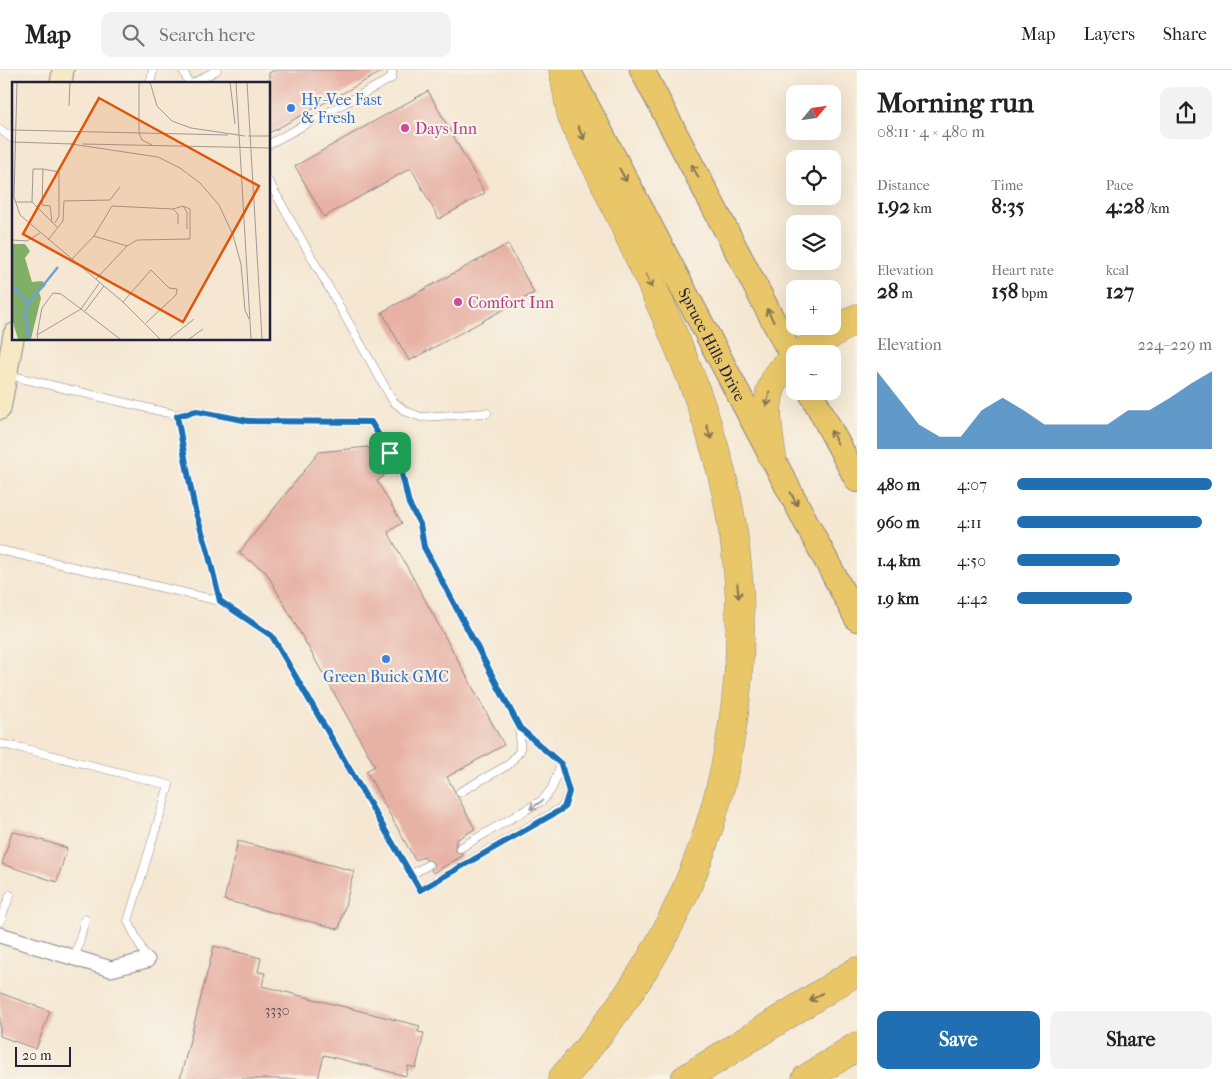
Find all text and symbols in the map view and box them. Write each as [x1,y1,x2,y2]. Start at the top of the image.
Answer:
search box [101,12,451,57]
text: Map [25,21,71,49]
icon: search [119,21,147,49]
text: Search here [159,24,255,46]
text: Map [1021,24,1055,45]
text: Layers [1083,24,1135,45]
text: Share [1163,24,1207,45]
inset map [12,82,270,340]
north arrow [786,85,841,140]
map controls [786,85,841,400]
text: Morning run [877,86,1034,119]
button: share [1160,87,1212,139]
place label: Hy-Vee Fast & Fresh [301,90,383,127]
marker: Hy-Vee Fast & Fresh [285,102,297,114]
place label: Days Inn [415,119,478,138]
marker: Days Inn [399,122,411,134]
text: 08:11 · 4 × 480 m [877,122,985,141]
one-way arrow [576,126,586,141]
button: locate [786,150,841,205]
one-way arrow [690,164,699,179]
one-way arrow [619,167,628,182]
text: Distance [877,177,930,194]
text: Time [991,177,1023,194]
text: Pace [1106,177,1134,194]
text: 1.92 [877,194,910,218]
text: 8:35 [991,194,1025,218]
text: 4:28 [1106,194,1145,218]
text: km [910,200,932,217]
text: /km [1145,200,1170,217]
button: layers [786,215,841,270]
text: Elevation [877,262,934,279]
text: Heart rate [991,262,1054,279]
text: kcal [1106,262,1129,279]
one-way arrow [645,273,655,288]
text: 28 [877,279,898,303]
text: 158 [991,279,1018,303]
text: 127 [1106,279,1134,303]
button: + [786,280,841,335]
street label: Spruce Hills Drive [675,284,750,405]
text: m [898,285,913,302]
text: bpm [1018,285,1048,302]
place label: Comfort Inn [468,293,555,312]
marker: Comfort Inn [452,296,464,308]
one-way arrow [765,308,774,323]
text: Elevation [877,335,942,354]
text: 224–229 m [1138,335,1212,354]
button: − [786,345,841,400]
one-way arrow [763,390,773,406]
one-way arrow [705,423,715,439]
one-way arrow [829,430,838,445]
pin [369,432,411,474]
icon: arrive [376,439,404,467]
text: 480 m [877,475,920,494]
text: 4:07 [957,475,987,494]
one-way arrow [790,491,799,506]
text: 960 m [877,513,920,532]
text: 4:11 [957,513,982,532]
text: 1.4 km [877,551,921,570]
text: 4:50 [957,551,986,570]
one-way arrow [733,583,743,599]
text: 1.9 km [877,589,919,608]
text: 4:42 [957,589,988,608]
marker: Green Buick GMC [380,653,392,665]
place label: Green Buick GMC [323,667,449,686]
one-way arrow [529,800,543,810]
one-way arrow [809,992,823,1002]
house number: 3330 [265,1002,289,1019]
button: Save [877,1011,1040,1069]
button: Share [1050,1011,1212,1069]
scale bar [15,1044,71,1067]
text: 20 m [22,1047,52,1064]

